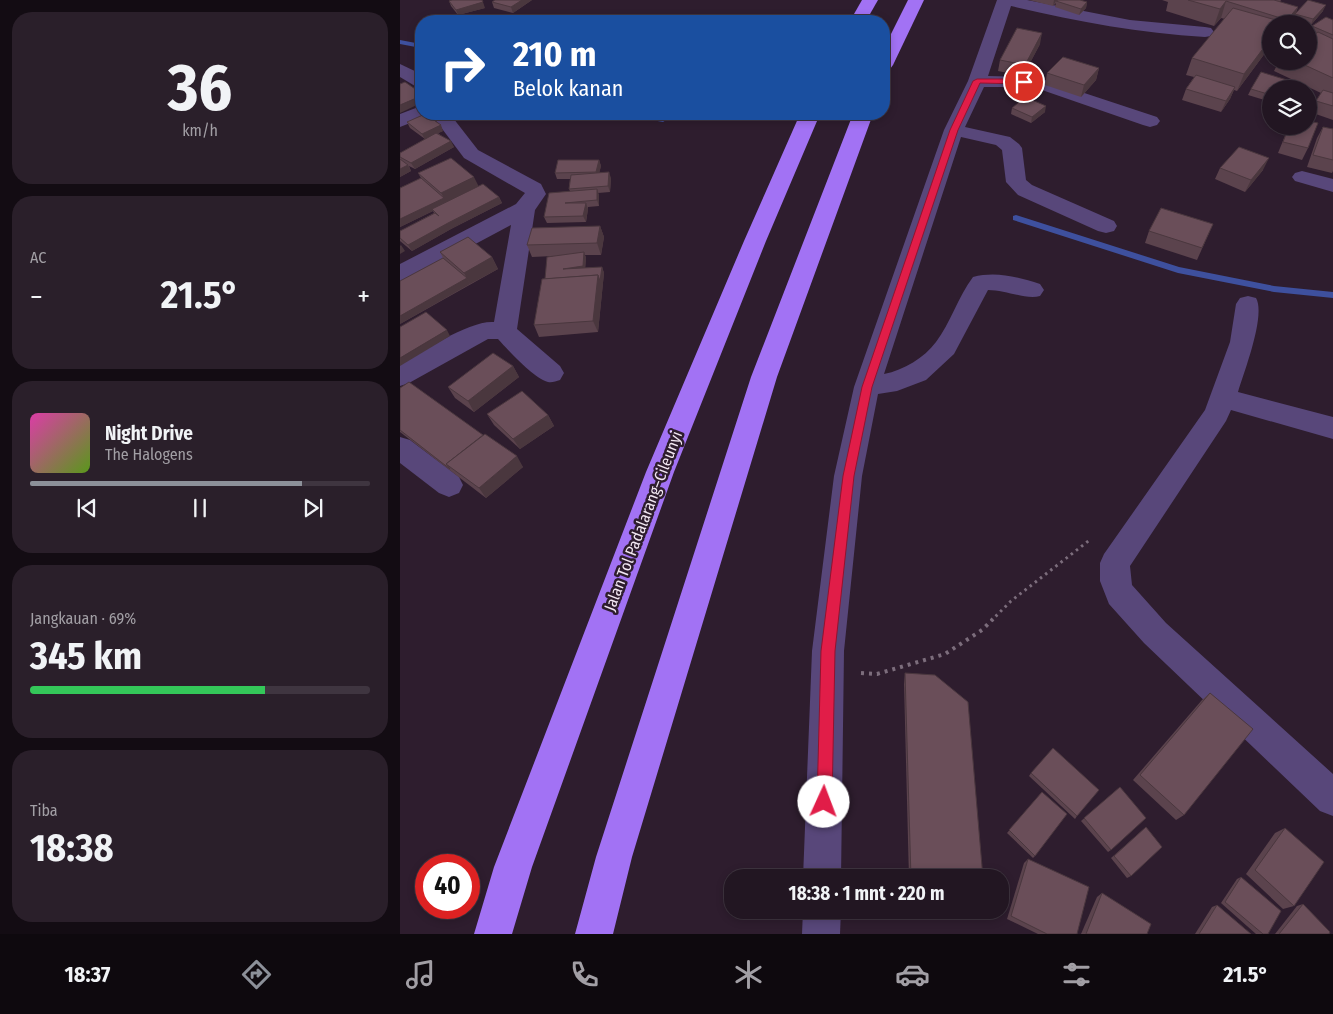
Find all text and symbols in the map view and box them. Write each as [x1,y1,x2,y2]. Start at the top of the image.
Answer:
map controls [1262,15,1317,135]
button: search [1262,15,1317,70]
text: 210 m [513,33,597,75]
icon: right [430,35,495,100]
text: 36 [168,49,232,127]
pin [1003,61,1045,103]
icon: arrive [1010,68,1038,96]
text: Belok kanan [513,75,623,102]
button: layers [1262,80,1317,135]
text: km/h [182,121,218,140]
text: AC [30,248,46,267]
text: 21.5° [161,272,239,318]
text: − [30,280,43,313]
text: + [357,280,370,313]
text: Night Drive [105,422,193,445]
street label: Jalan Tol Padalarang–Cileunyi [600,428,686,614]
text: The Halogens [105,445,193,464]
icon: previous [73,494,101,522]
icon: pause [186,494,214,522]
icon: next [299,494,327,522]
text: Jangkauan · 69% [30,609,136,628]
text: 345 km [30,633,142,679]
position arrow [797,775,849,827]
text: Tiba [30,801,58,820]
text: 18:38 [30,825,114,871]
speed limit sign: 40 [415,854,480,919]
text: 18:38 · 1 mnt · 220 m [789,882,944,905]
icon: directions [239,957,274,992]
icon: music [403,957,438,992]
icon: phone [567,957,602,992]
icon: climate [731,957,766,992]
icon: car [895,957,930,992]
icon: filters [1059,957,1094,992]
text: 18:37 [64,961,110,988]
text: 21.5° [1223,961,1269,988]

